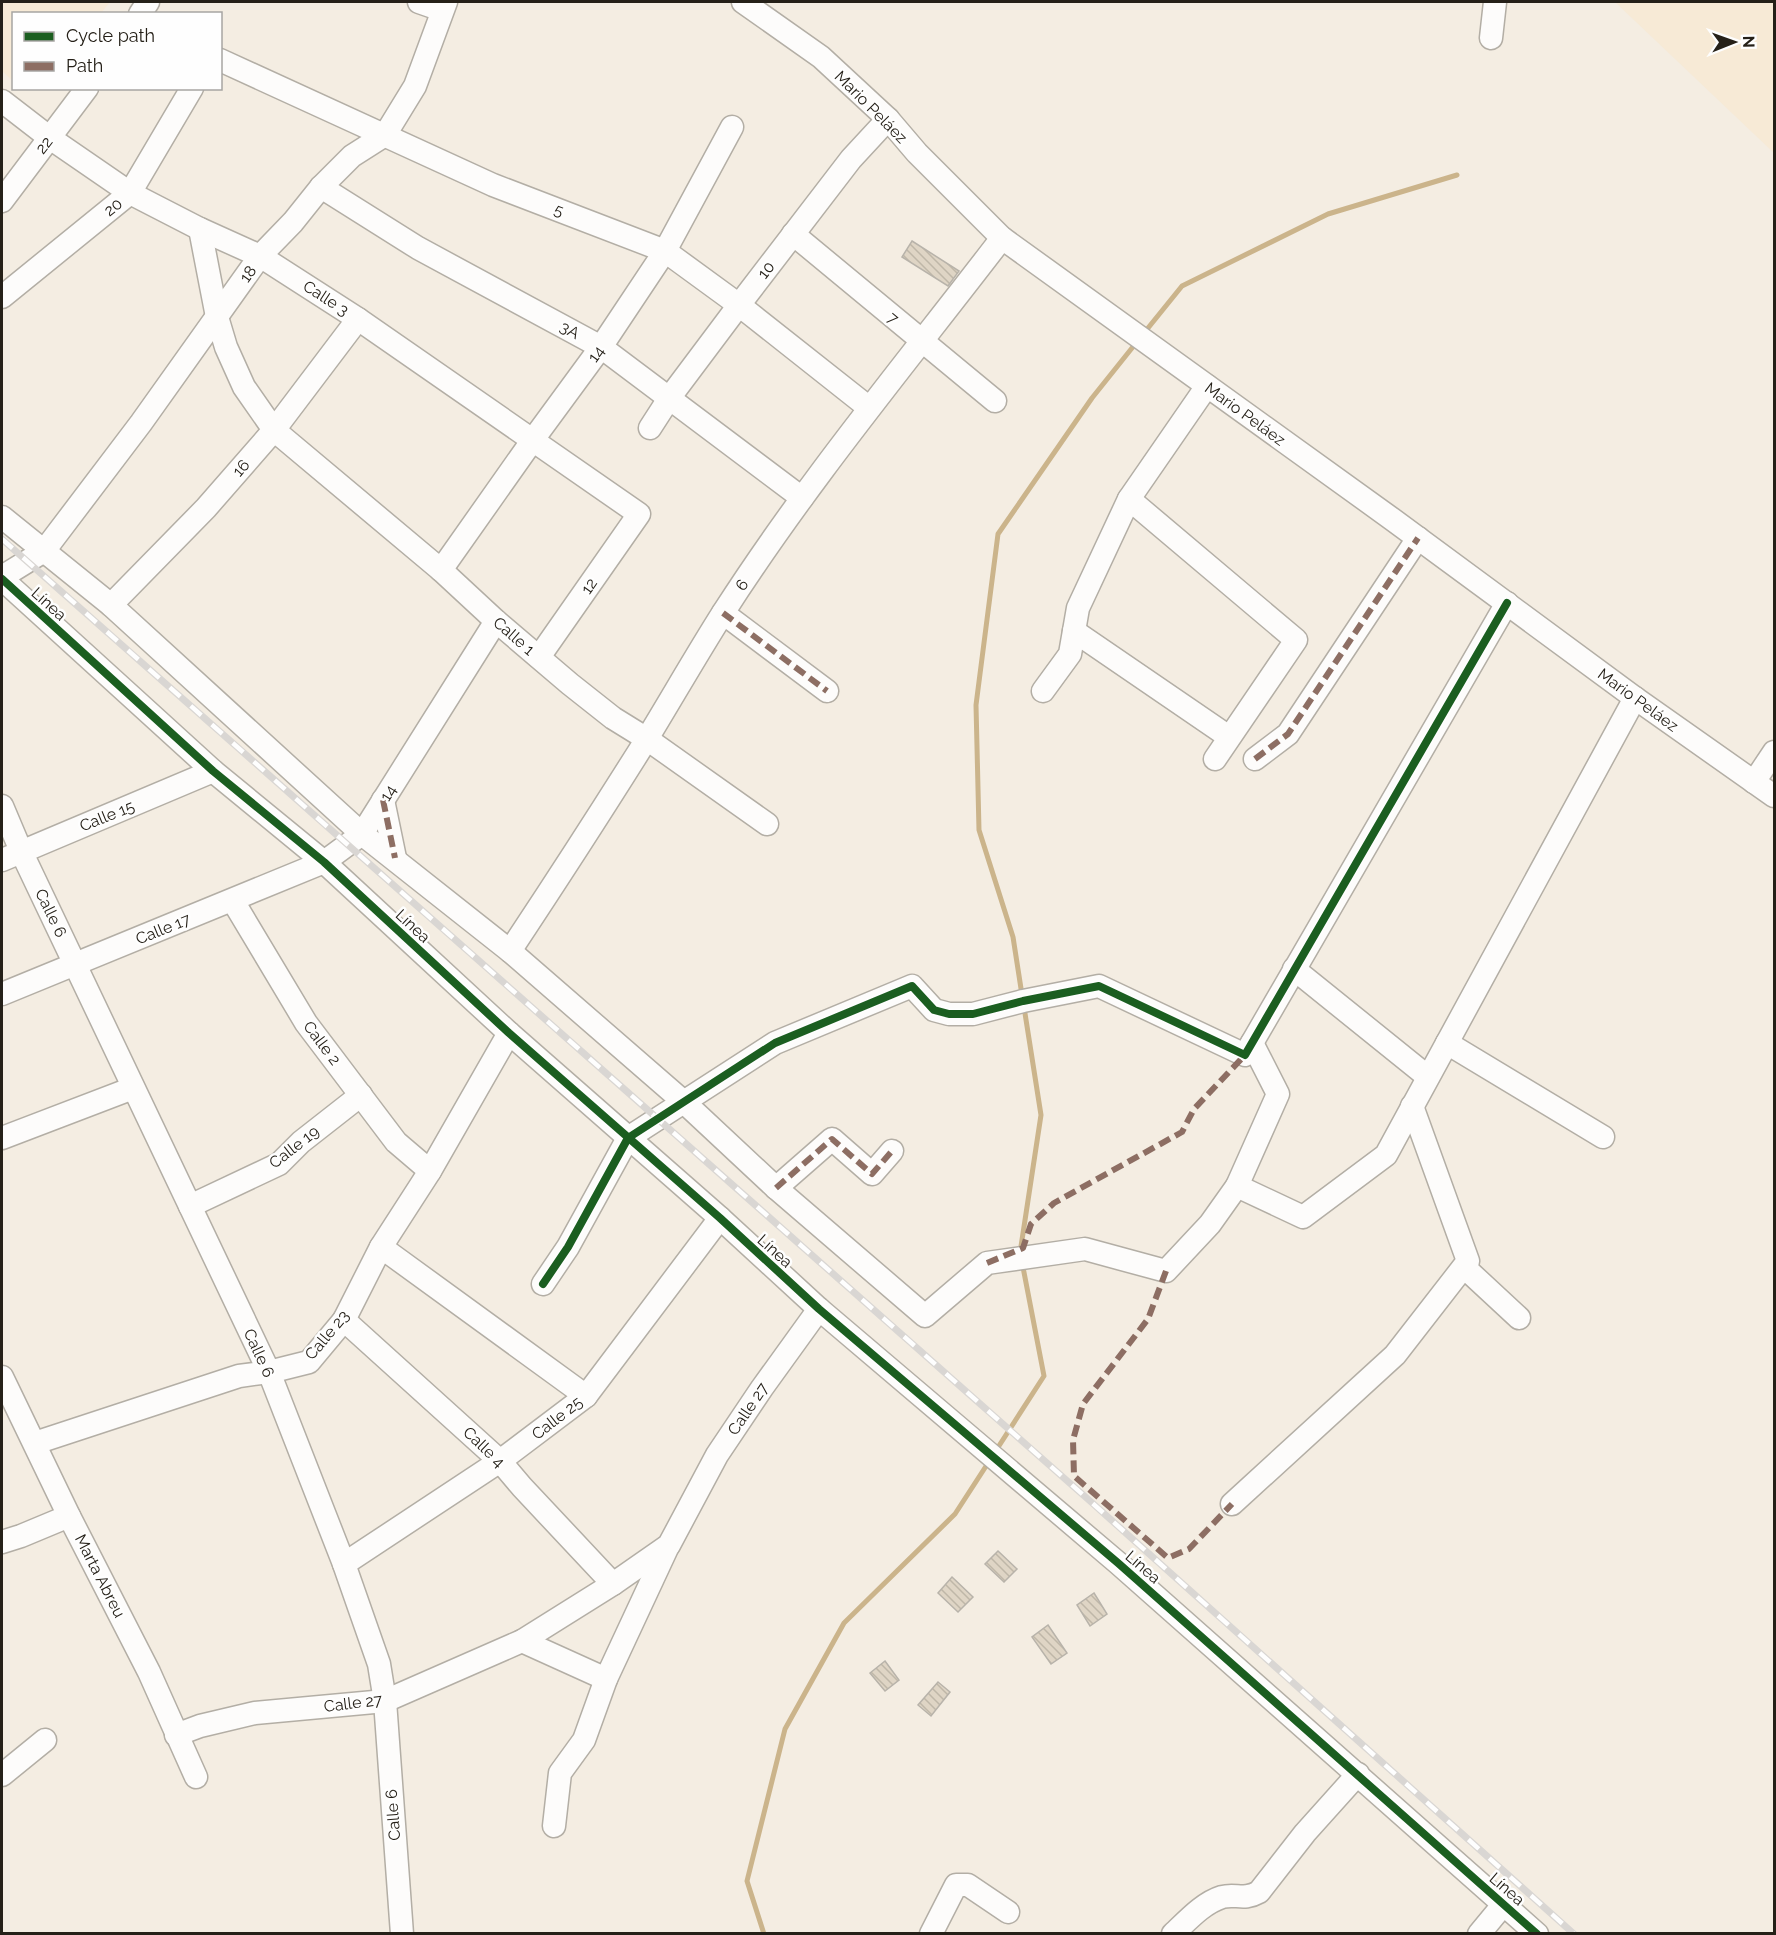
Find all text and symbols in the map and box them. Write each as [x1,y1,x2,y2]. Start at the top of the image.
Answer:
legend [12,12,222,90]
north arrow [1704,12,1764,72]
text: Cycle path [66,25,155,46]
text: N [1739,35,1758,48]
text: Path [66,55,103,76]
street label: Mario Peláez [831,67,911,147]
street label: 22 [31,133,57,157]
street label: 20 [100,194,126,220]
street label: 5 [552,200,567,221]
street label: 10 [753,258,779,282]
street label: 18 [236,262,260,286]
street label: Calle 3 [300,276,352,320]
street label: 7 [884,308,903,328]
street label: 3A [557,317,583,343]
street label: 14 [584,342,608,366]
street label: Mario Peláez [1201,378,1289,450]
street label: 16 [228,456,254,480]
street label: 12 [577,574,601,598]
street label: 6 [731,576,753,594]
street label: Línea [28,583,70,625]
street label: Calle 1 [489,613,539,659]
street label: Mario Peláez [1594,664,1682,736]
street label: 14 [376,781,400,805]
street label: Calle 15 [77,796,137,836]
street label: Calle 6 [31,886,71,940]
street label: Línea [392,905,434,947]
street label: Calle 17 [133,909,193,949]
street label: Calle 2 [299,1017,345,1069]
street label: Calle 19 [265,1122,323,1172]
street label: Línea [754,1230,796,1272]
street label: Calle 23 [301,1306,353,1364]
street label: Calle 6 [240,1326,278,1380]
street label: Calle 27 [724,1379,773,1439]
street label: Calle 25 [528,1392,586,1444]
street label: Calle 4 [459,1423,509,1472]
street label: Marta Abreu [71,1531,129,1621]
street label: Línea [1122,1547,1164,1587]
street label: Calle 27 [323,1690,384,1716]
street label: Calle 6 [382,1789,404,1841]
street label: Línea [1486,1869,1528,1909]

